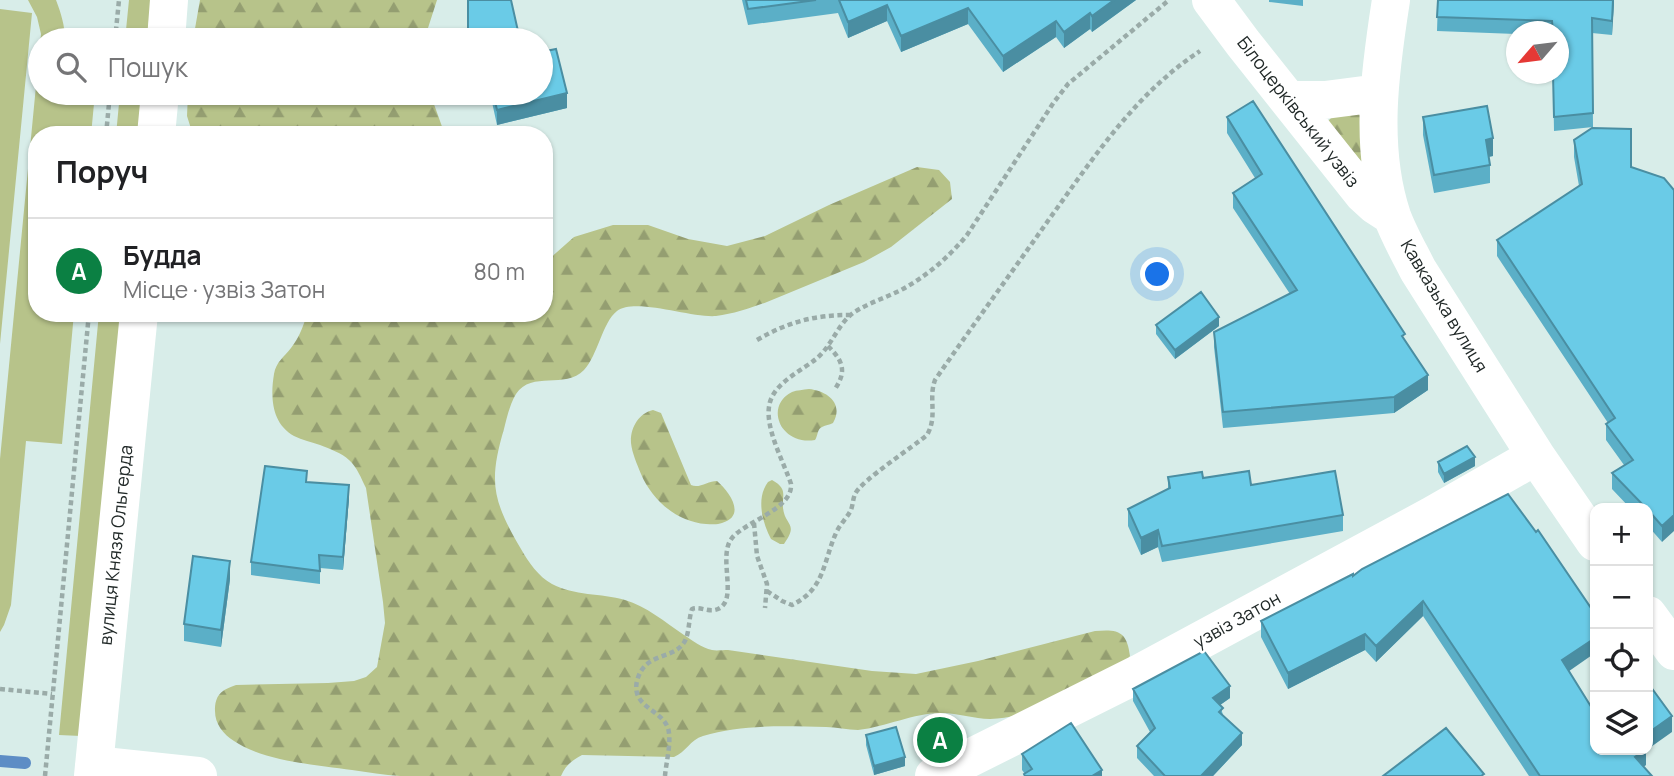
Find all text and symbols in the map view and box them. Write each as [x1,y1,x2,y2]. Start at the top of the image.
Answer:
north arrow [1506,21,1569,84]
search box [28,28,553,105]
street label: Білоцерківський узвіз [1232,31,1365,192]
icon: search [52,48,90,86]
text: Пошук [108,49,188,85]
text: Поруч [56,151,148,192]
street label: Кавказька вулиця [1396,235,1494,376]
text: Будда [123,237,202,273]
text: A [71,255,87,287]
text: 80 m [474,255,525,287]
your location [1140,257,1174,291]
text: Місце · узвіз Затон [123,273,325,305]
street label: вулиця Князя Ольгерда [93,444,137,646]
map controls [1590,503,1653,755]
button: + [1590,503,1653,566]
button: − [1590,566,1653,629]
street label: узвіз Затон [1189,585,1284,653]
button: locate [1590,629,1653,692]
button: layers [1590,692,1653,755]
pin: A [917,714,963,766]

